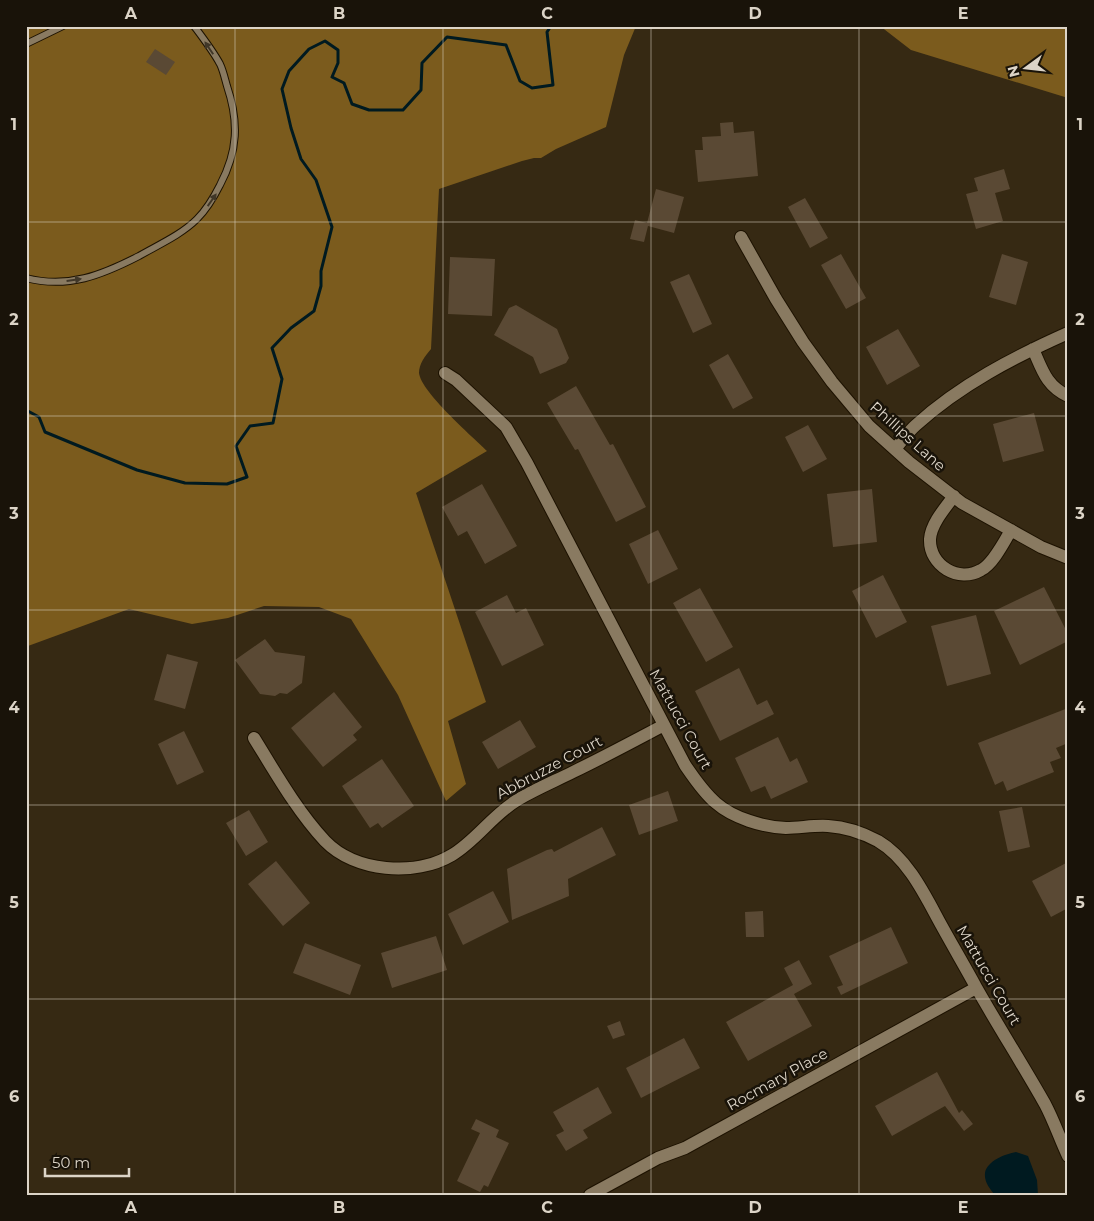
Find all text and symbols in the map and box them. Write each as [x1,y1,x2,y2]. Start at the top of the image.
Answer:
text: A [124,4,138,23]
text: B [333,4,345,23]
text: C [541,4,553,23]
text: D [748,4,762,23]
text: E [958,4,968,23]
one-way arrow [204,41,214,55]
north arrow [1002,42,1052,92]
text: N [1003,64,1024,79]
text: 1 [11,115,17,134]
text: 1 [1077,115,1083,134]
one-way arrow [207,193,216,207]
one-way arrow [67,276,83,284]
text: 2 [9,310,19,329]
text: 2 [1075,310,1085,329]
street label: Phillips Lane [866,397,950,475]
text: 3 [8,504,19,523]
text: 3 [1074,504,1085,523]
street label: Mattucci Court [646,665,716,773]
text: 4 [8,698,20,717]
text: 4 [1074,698,1086,717]
street label: Abbruzze Court [493,731,605,803]
text: 5 [9,893,19,912]
text: 5 [1075,893,1085,912]
street label: Mattucci Court [953,922,1025,1028]
street label: Rocmary Place [723,1043,831,1115]
text: 6 [9,1087,19,1106]
text: 6 [1075,1087,1085,1106]
scale bar [45,1146,129,1178]
text: 50 m [52,1153,90,1172]
text: A [124,1198,138,1217]
text: B [333,1198,345,1217]
text: C [541,1198,553,1217]
text: D [748,1198,762,1217]
text: E [958,1198,968,1217]

